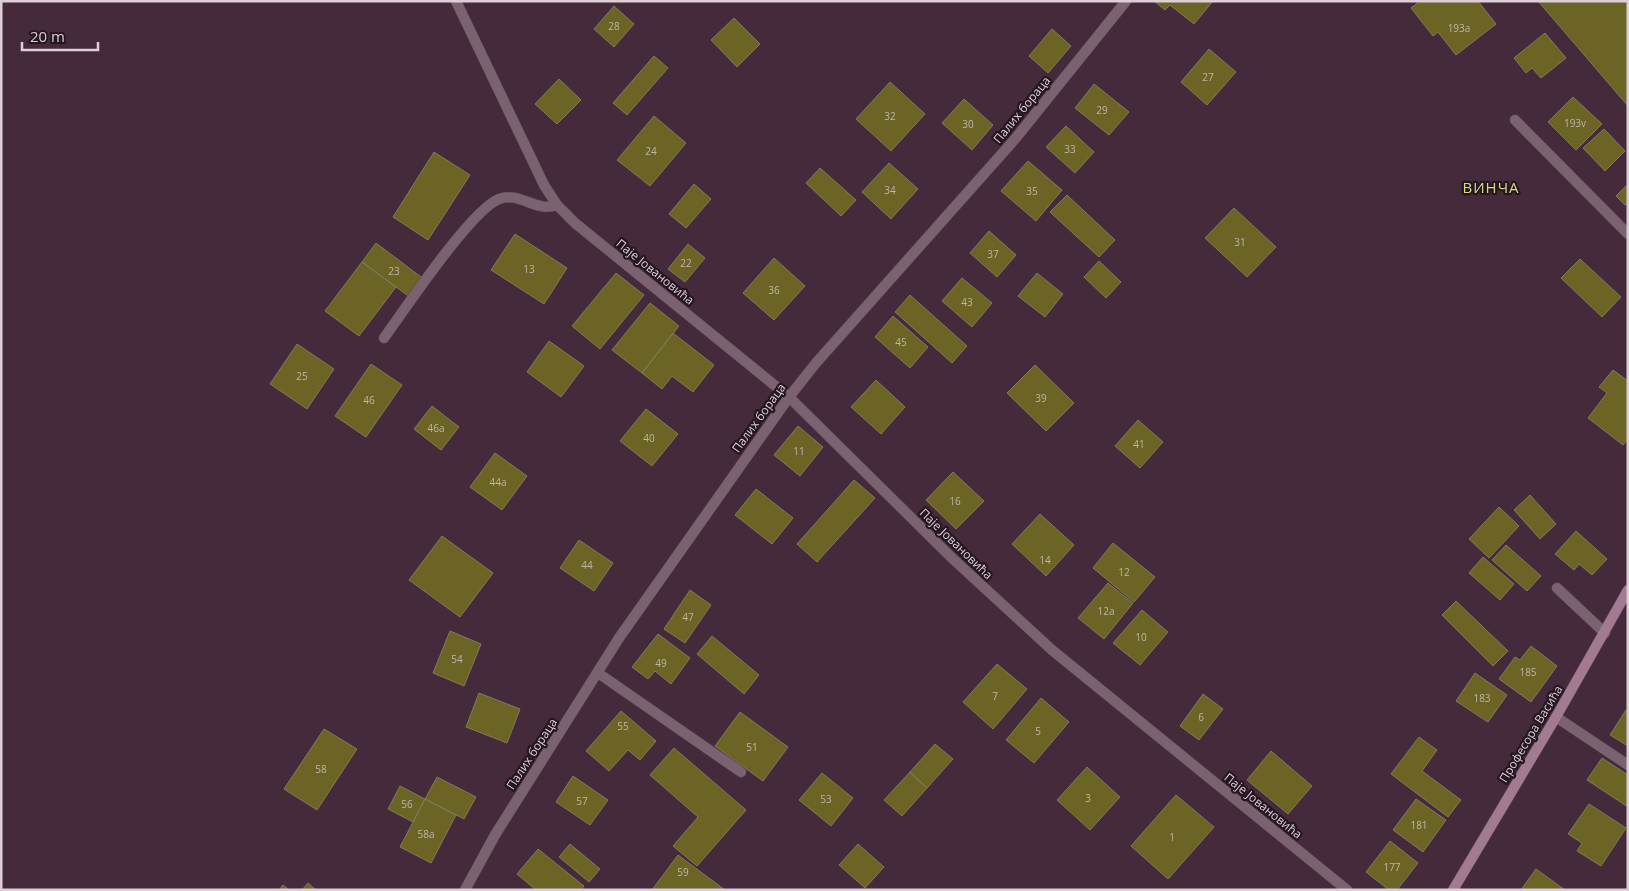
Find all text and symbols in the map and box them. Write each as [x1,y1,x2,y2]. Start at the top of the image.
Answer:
house number: 28 [608,19,620,33]
scale bar [22,20,99,52]
house number: 193a [1448,21,1470,35]
text: 20 m [30,26,65,46]
house number: 27 [1202,70,1214,84]
street label: Палих бораца [989,73,1054,147]
house number: 29 [1096,103,1108,117]
house number: 32 [884,109,896,123]
house number: 193v [1564,116,1586,130]
house number: 30 [962,117,974,131]
house number: 33 [1064,142,1076,156]
house number: 24 [645,144,657,158]
district label: ВИНЧА [1462,177,1520,197]
house number: 34 [884,183,896,197]
house number: 35 [1026,184,1038,198]
street label: Паје Јовановића [613,235,698,308]
house number: 31 [1234,235,1246,249]
house number: 37 [987,247,999,261]
house number: 22 [680,256,692,270]
house number: 13 [523,262,535,276]
house number: 23 [388,264,400,278]
house number: 36 [768,283,780,297]
house number: 43 [961,295,973,309]
house number: 45 [895,335,907,349]
house number: 25 [296,369,308,383]
street label: Палих бораца [728,380,790,456]
house number: 39 [1035,391,1047,405]
house number: 46 [363,393,375,407]
house number: 46a [428,421,445,435]
house number: 40 [643,431,655,445]
house number: 41 [1133,437,1145,451]
house number: 11 [793,444,805,458]
house number: 44a [490,475,507,489]
house number: 16 [949,494,961,508]
street label: Паје Јовановића [916,504,997,583]
house number: 14 [1039,553,1051,567]
house number: 44 [581,558,593,572]
house number: 12 [1118,565,1130,579]
house number: 12a [1098,604,1115,618]
house number: 47 [682,610,694,624]
house number: 10 [1135,630,1147,644]
house number: 54 [451,652,463,666]
house number: 49 [655,656,667,670]
house number: 185 [1519,665,1537,679]
street label: Професора Васића [1495,682,1566,785]
house number: 7 [992,689,998,703]
house number: 183 [1473,691,1491,705]
house number: 6 [1198,710,1204,724]
street label: Палих бораца [502,715,561,793]
house number: 55 [617,719,629,733]
house number: 5 [1035,724,1041,738]
house number: 51 [746,740,758,754]
house number: 58 [315,762,327,776]
street label: Паје Јовановића [1221,769,1306,842]
house number: 3 [1085,791,1091,805]
house number: 53 [820,792,832,806]
house number: 57 [576,794,588,808]
house number: 56 [401,797,413,811]
house number: 181 [1410,818,1428,832]
house number: 58a [418,827,435,841]
house number: 1 [1169,830,1175,844]
house number: 177 [1383,860,1401,874]
house number: 59 [677,865,689,879]

